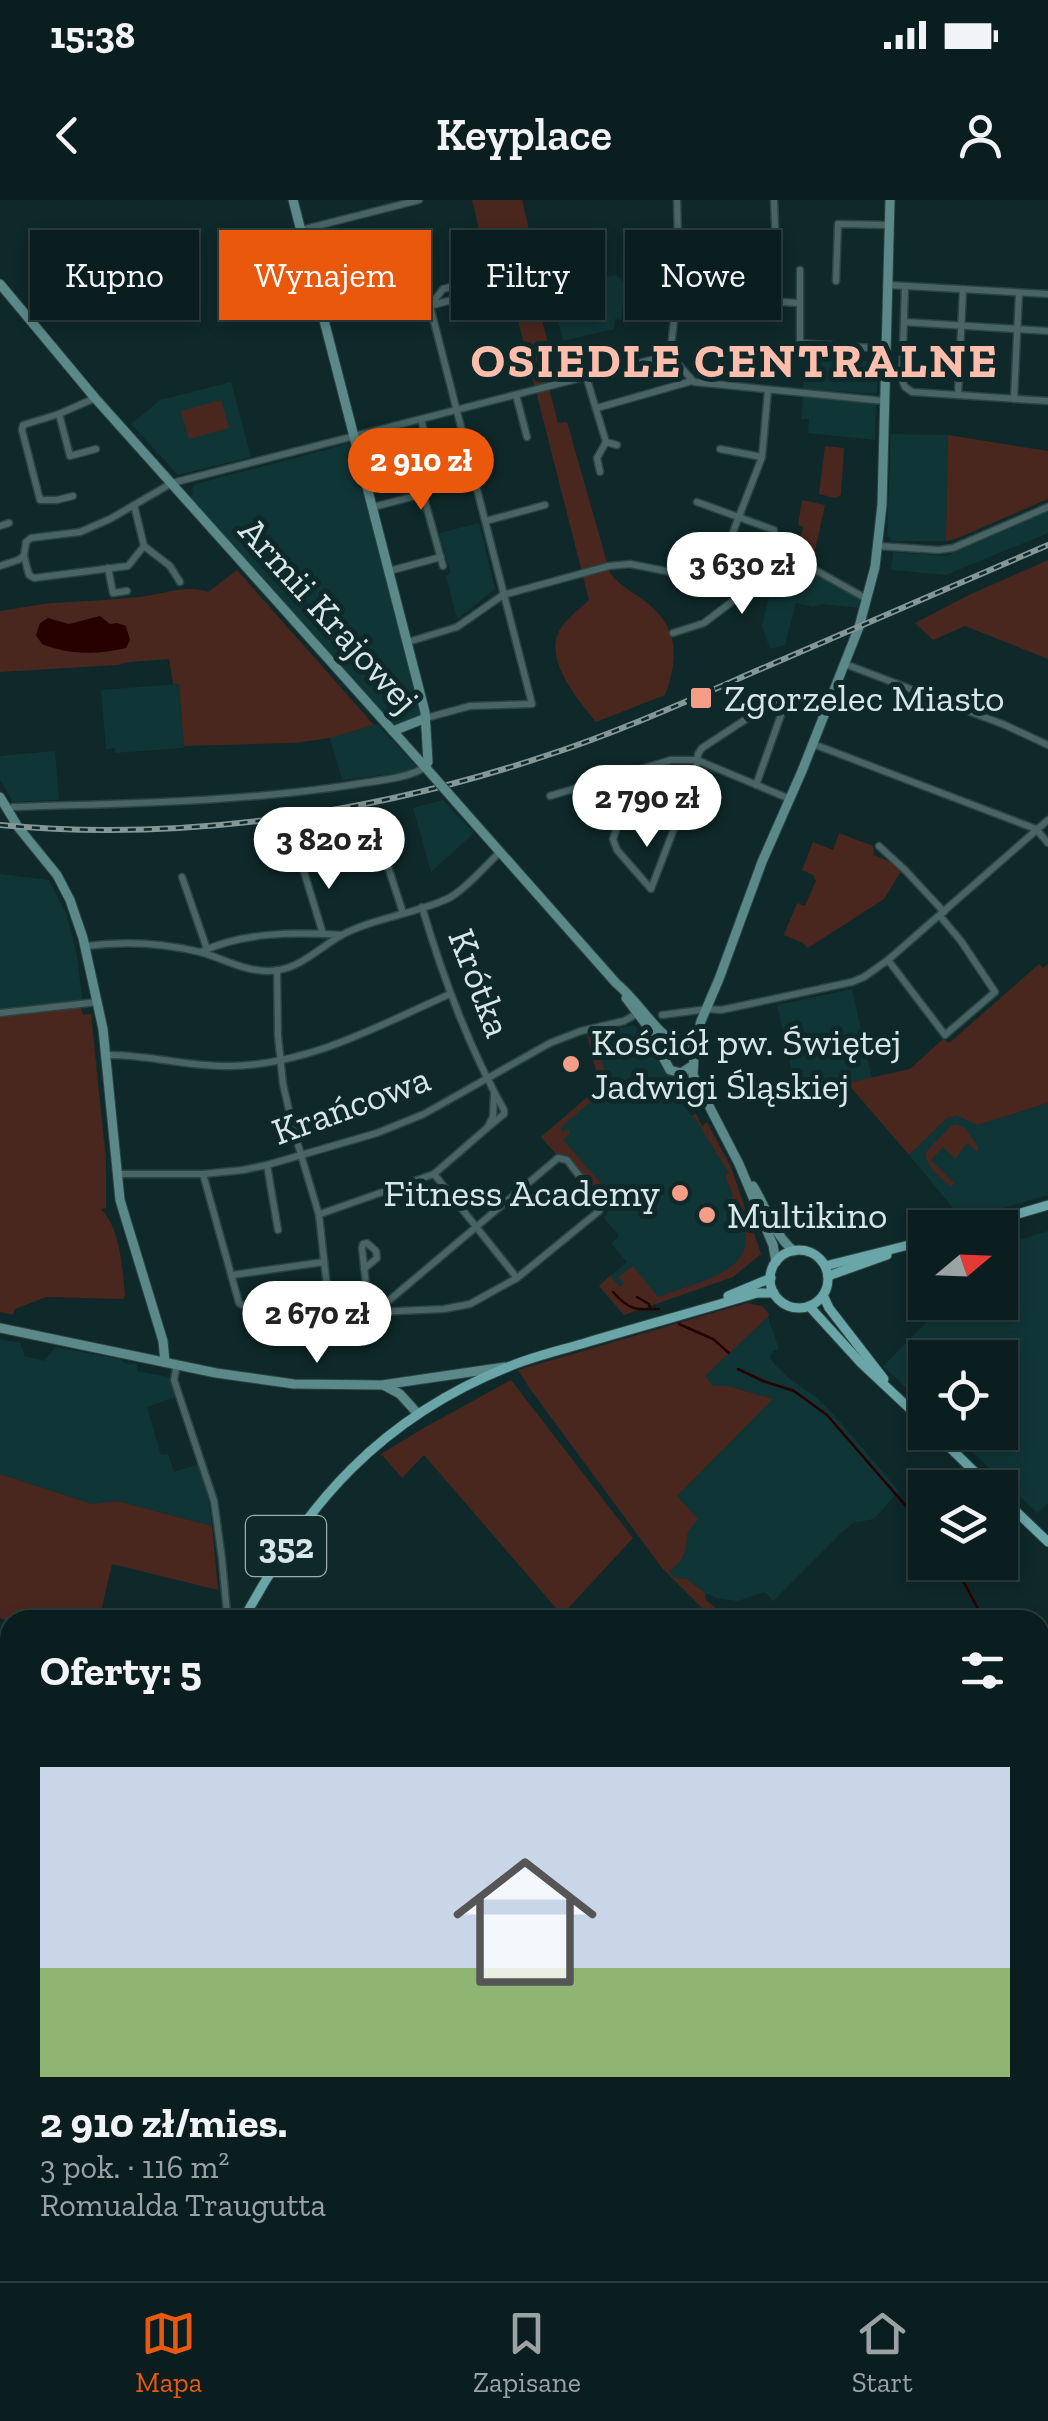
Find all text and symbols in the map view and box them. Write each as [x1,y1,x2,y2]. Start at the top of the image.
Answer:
text: 15:38 [50,12,135,58]
icon: back [40,108,95,163]
text: Keyplace [436,108,612,162]
icon: person [953,108,1008,163]
chip: Kupno [30,230,199,320]
chip: Wynajem [219,230,431,320]
chip: Filtry [451,230,605,320]
chip: Nowe [625,230,781,320]
district label: OSIEDLE CENTRALNE [471,332,999,389]
pin: 2 910 zł [318,428,524,513]
text: 2 910 zł [370,441,472,479]
street label: Armii Krajowej [229,508,429,722]
pin: 3 630 zł [639,532,845,617]
text: 3 630 zł [689,545,795,583]
place label: Zgorzelec Miasto [724,675,1005,721]
marker: Zgorzelec Miasto [688,685,714,711]
pin: 2 790 zł [544,765,750,850]
text: 2 790 zł [594,778,700,816]
pin: 3 820 zł [226,807,432,892]
text: 3 820 zł [276,820,382,858]
street label: Krótka [438,922,522,1044]
place label: Kościół pw. Świętej Jadwigi Śląskiej [591,1019,901,1109]
marker: Kościół pw. Świętej Jadwigi Śląskiej [560,1053,582,1075]
street label: Krańcowa [266,1055,436,1155]
place label: Fitness Academy [384,1170,661,1216]
marker: Fitness Academy [669,1182,691,1204]
place label: Multikino [727,1192,888,1238]
marker: Multikino [696,1204,718,1226]
north arrow [908,1210,1018,1320]
map controls [908,1210,1018,1580]
pin: 2 670 zł [214,1281,420,1366]
text: 2 670 zł [264,1294,370,1332]
button: locate [908,1340,1018,1450]
button: layers [908,1470,1018,1580]
road number: 352 [246,1516,326,1576]
icon: filters [955,1643,1010,1698]
text: Oferty: 5 [40,1645,202,1696]
icon: home [435,1832,615,2012]
text: 2 910 zł/mies. [40,2097,287,2148]
text: 3 pok. · 116 m² [40,2148,229,2186]
text: Romualda Traugutta [40,2186,326,2224]
tab: Mapa [135,2306,202,2399]
tab: Zapisane [473,2306,581,2399]
tab: Start [852,2306,913,2399]

